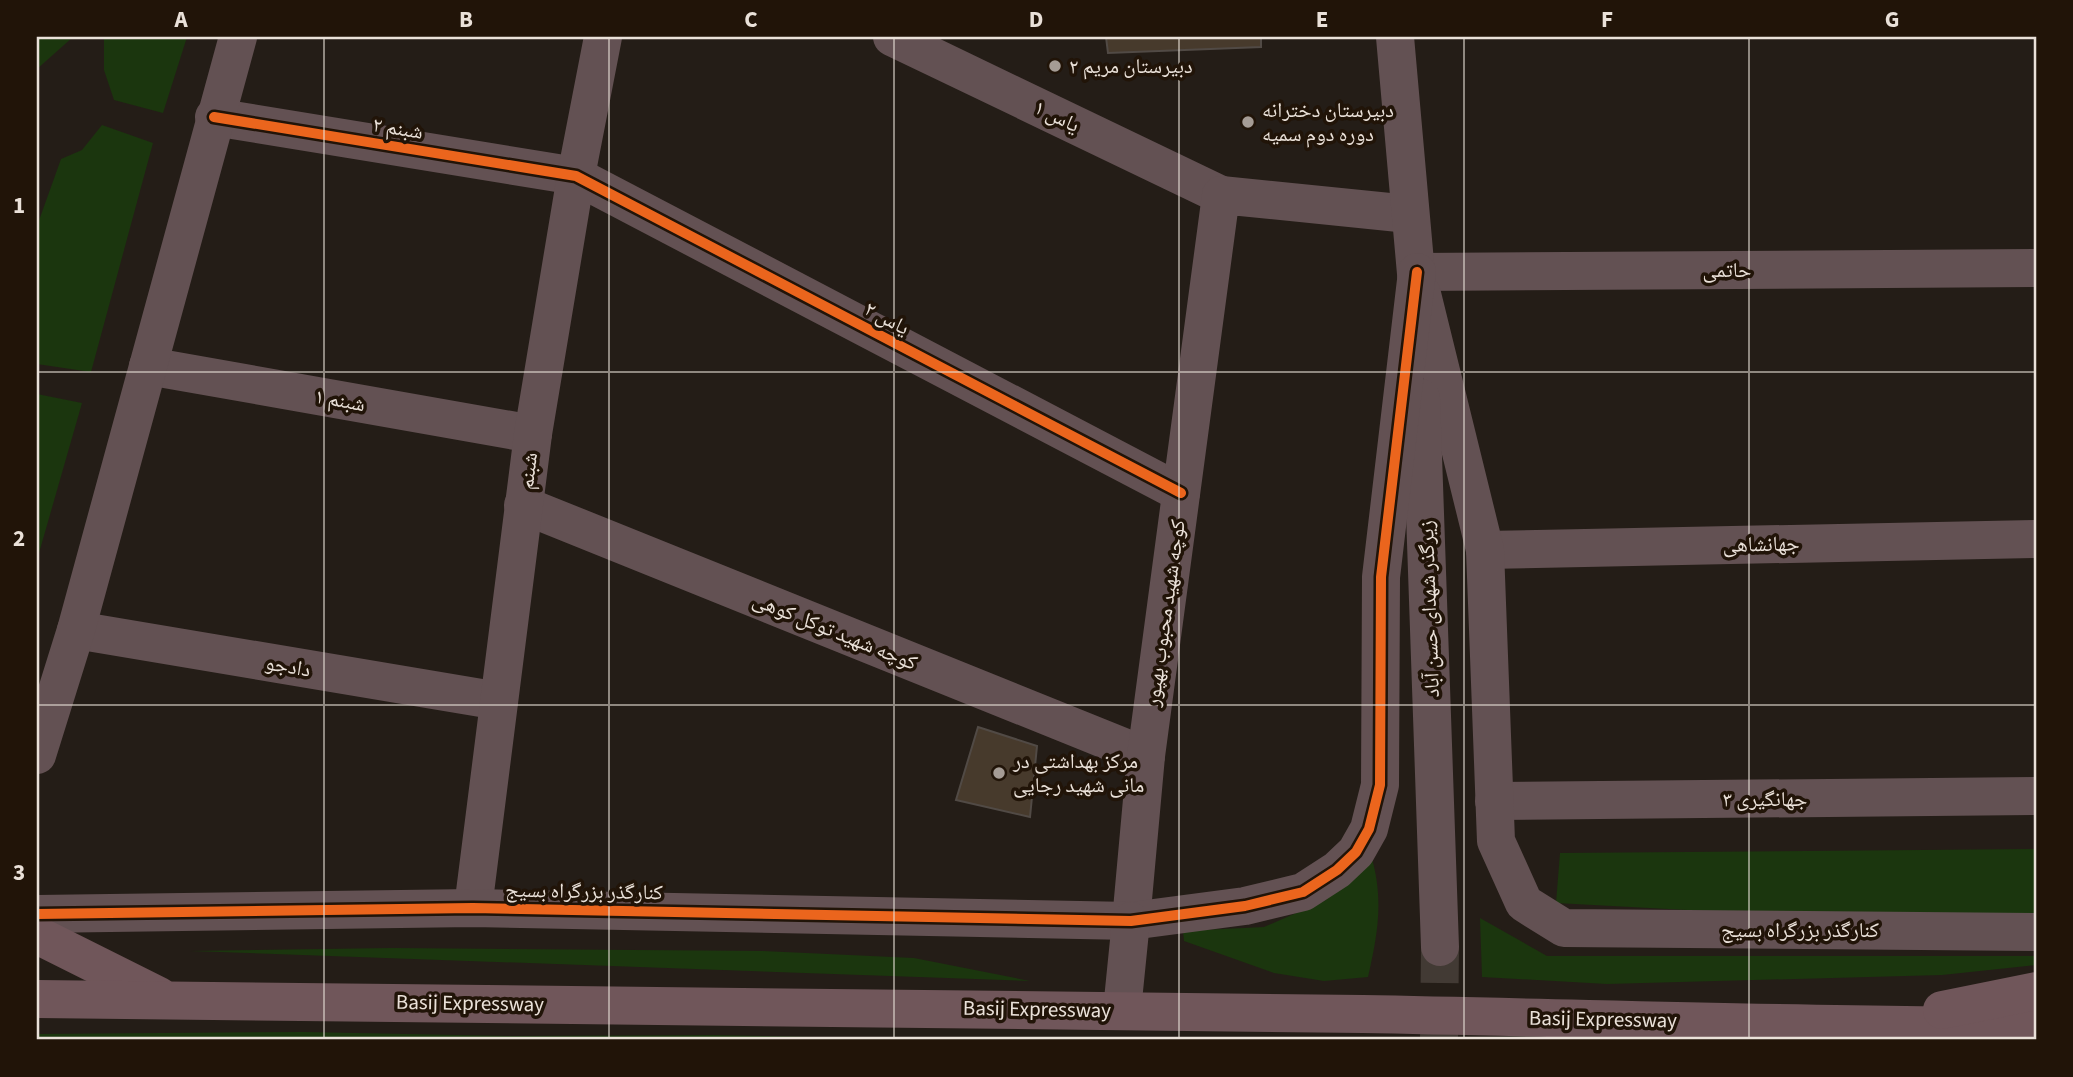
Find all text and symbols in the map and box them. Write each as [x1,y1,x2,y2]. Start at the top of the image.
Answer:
text: A [173,3,188,36]
text: B [459,3,473,36]
text: C [744,3,758,36]
text: D [1029,3,1043,36]
text: E [1316,3,1328,36]
text: F [1601,3,1613,36]
text: G [1885,3,1899,36]
place label: دبیرستان مریم ۲ [1069,51,1193,81]
marker: دبیرستان مریم ۲ [1047,58,1063,74]
street label: یاس ۱ [1029,92,1085,140]
place label: دبیرستان دخترانه دوره دوم سمیه [1262,95,1394,149]
street label: شبنم ۲ [371,109,425,147]
marker: دبیرستان دخترانه دوره دوم سمیه [1240,114,1256,130]
text: 1 [13,189,25,222]
street label: حاتمی [1703,255,1751,285]
street label: یاس ۲ [859,294,915,342]
street label: شبنم ۱ [312,381,368,419]
street label: شبنم [511,451,545,491]
street label: کوچه شهید محبوب بهپور [1137,517,1193,709]
street label: زیرگذر شهدای حسن آباد [1411,520,1447,698]
text: 2 [13,522,25,555]
street label: جهانشاهی [1722,528,1800,560]
street label: کوچه شهید توکل کوهی [748,584,922,678]
street label: دادجو [263,647,313,685]
place label: مرکز بهداشتی در مانی شهید رجایی [1012,746,1144,800]
marker: مرکز بهداشتی در مانی شهید رجایی [991,765,1007,781]
street label: جهانگیری ۳ [1723,784,1807,814]
text: 3 [13,856,25,889]
street label: کنارگذر بزرگراه بسیج [505,875,663,907]
street label: کنارگذر بزرگراه بسیج [1721,915,1879,945]
street label: Basij Expressway [396,987,544,1019]
street label: Basij Expressway [963,993,1111,1025]
street label: Basij Expressway [1529,1003,1677,1035]

